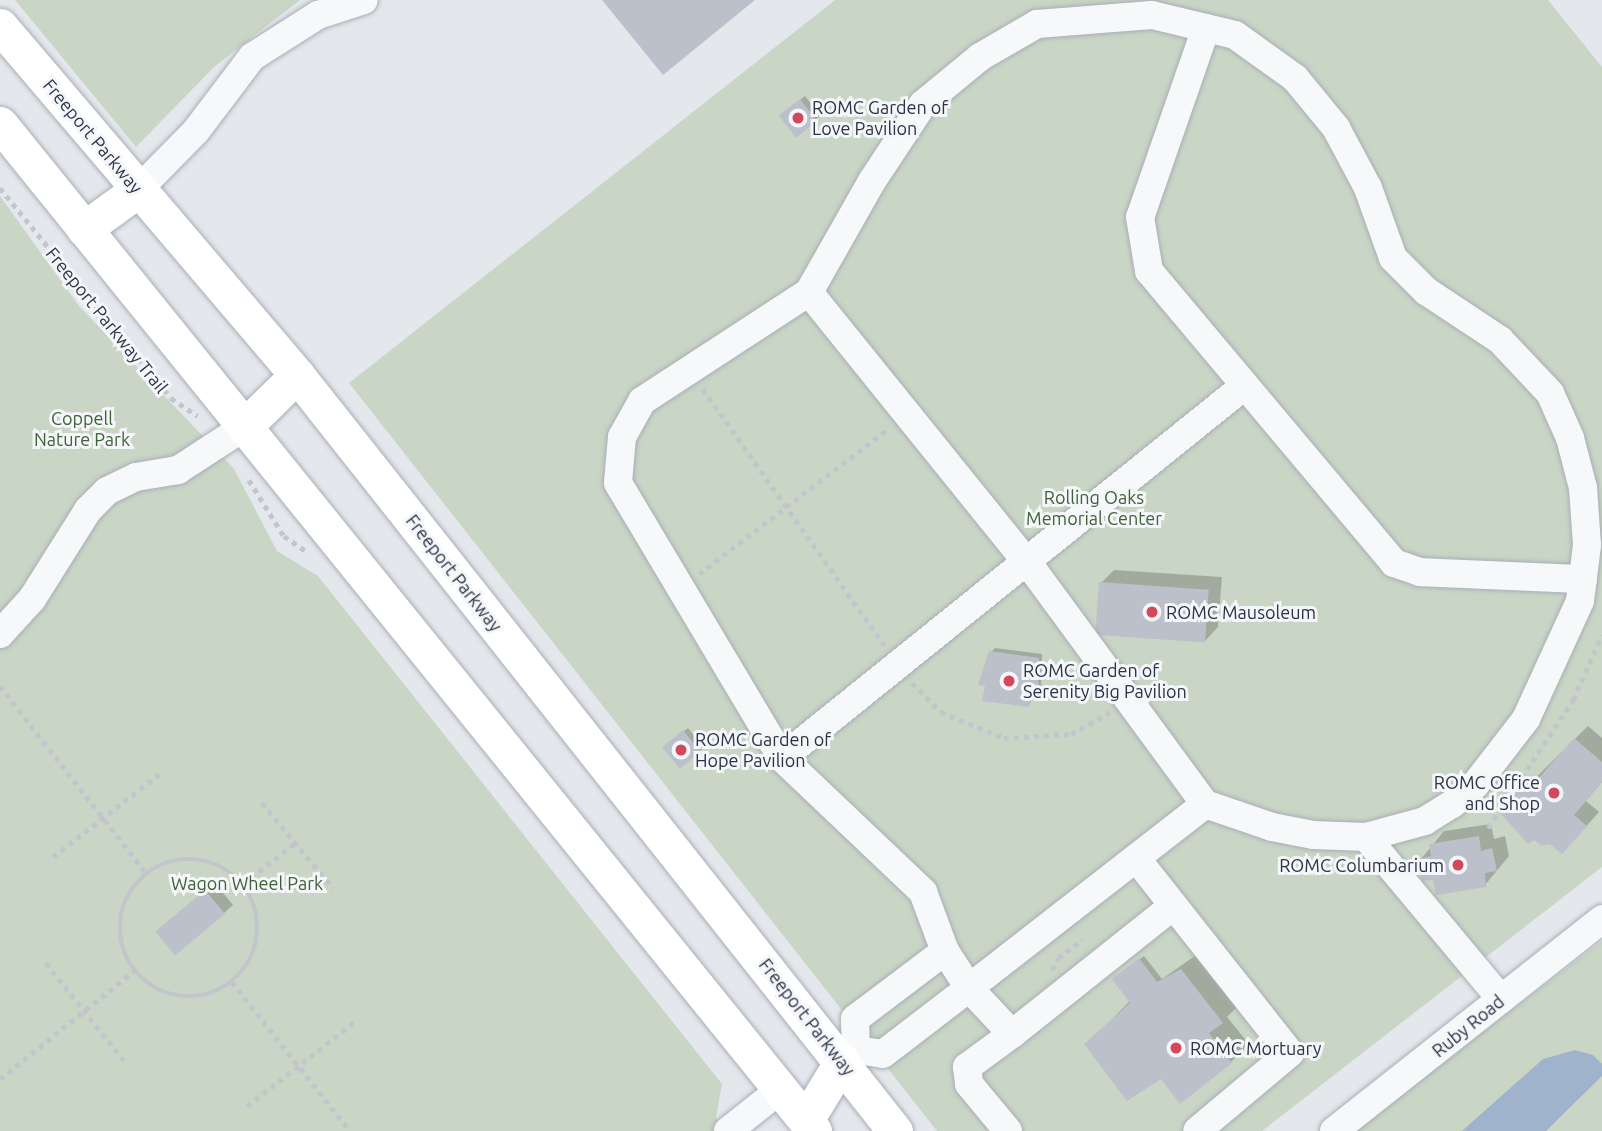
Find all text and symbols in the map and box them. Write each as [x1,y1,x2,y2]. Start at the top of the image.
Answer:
street label: Freeport Parkway [39,74,147,198]
place label: ROMC Garden of Love Pavilion [812,97,948,140]
marker: ROMC Garden of Love Pavilion [790,110,806,126]
street label: Freeport Parkway Trail [42,243,172,397]
park label: Coppell Nature Park [34,408,130,450]
park label: Rolling Oaks Memorial Center [1026,487,1162,530]
street label: Freeport Parkway [402,510,506,636]
place label: ROMC Mausoleum [1166,601,1316,623]
marker: ROMC Mausoleum [1144,604,1160,620]
place label: ROMC Garden of Serenity Big Pavilion [1023,660,1187,702]
marker: ROMC Garden of Serenity Big Pavilion [1001,673,1017,689]
place label: ROMC Garden of Hope Pavilion [695,729,831,772]
marker: ROMC Garden of Hope Pavilion [673,742,689,758]
place label: ROMC Office and Shop [1434,772,1540,814]
marker: ROMC Office and Shop [1546,785,1562,801]
place label: ROMC Columbarium [1279,854,1444,876]
marker: ROMC Columbarium [1450,857,1466,873]
park label: Wagon Wheel Park [171,872,323,894]
street label: Freeport Parkway [755,954,859,1080]
street label: Ruby Road [1428,990,1508,1062]
place label: ROMC Mortuary [1190,1037,1321,1059]
marker: ROMC Mortuary [1168,1040,1184,1056]

